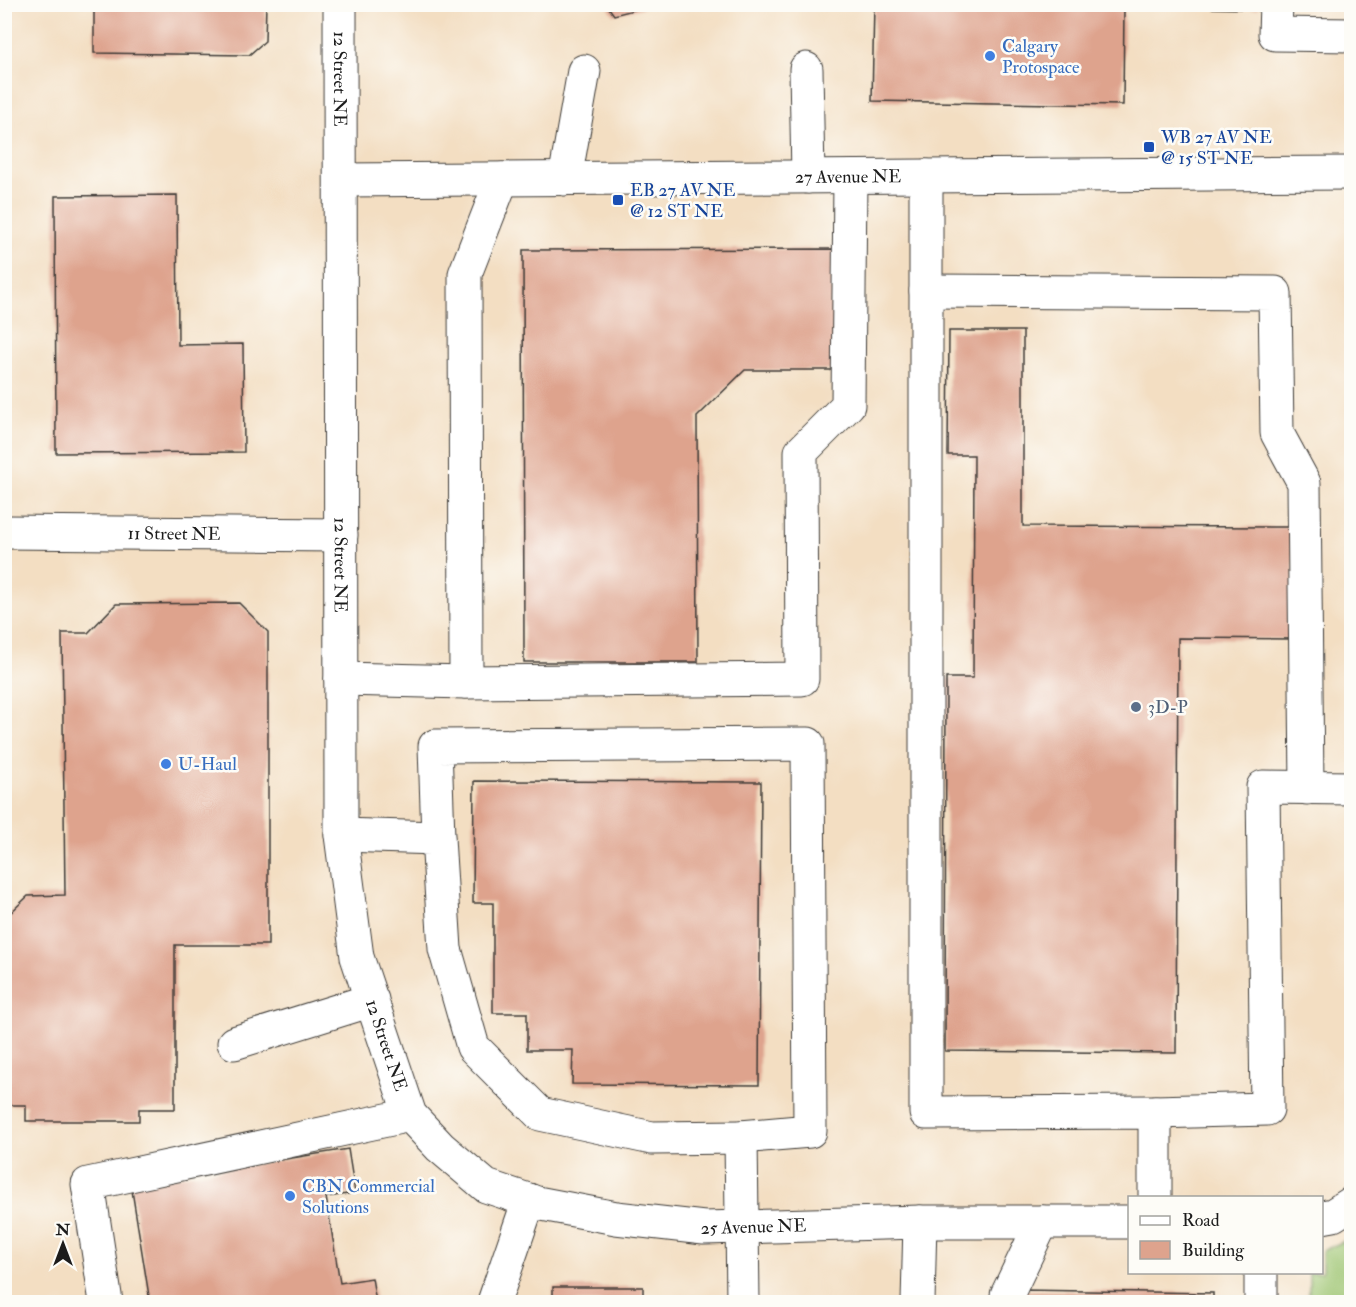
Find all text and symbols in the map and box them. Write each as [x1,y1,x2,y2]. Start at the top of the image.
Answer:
street label: 12 Street NE [328,31,351,127]
place label: Calgary Protospace [1002,35,1080,79]
marker: Calgary Protospace [983,49,997,63]
place label: WB 27 AV NE @ 15 ST NE [1160,126,1272,170]
marker: WB 27 AV NE @ 15 ST NE [1142,140,1156,154]
street label: 27 Avenue NE [795,165,901,189]
place label: EB 27 AV NE @ 12 ST NE [630,179,736,223]
marker: EB 27 AV NE @ 12 ST NE [611,193,625,207]
street label: 12 Street NE [329,517,352,613]
street label: 11 Street NE [127,522,221,546]
place label: 3D-P [1148,696,1188,719]
marker: 3D-P [1129,700,1143,714]
place label: U-Haul [178,753,237,776]
marker: U-Haul [159,757,173,771]
street label: 12 Street NE [360,996,412,1094]
place label: CBN Commercial Solutions [302,1175,435,1219]
marker: CBN Commercial Solutions [283,1189,297,1203]
legend [1128,1196,1323,1274]
text: Road [1182,1209,1220,1232]
north arrow [33,1214,93,1274]
street label: 25 Avenue NE [700,1214,807,1240]
text: N [55,1220,71,1240]
text: Building [1182,1239,1245,1262]

